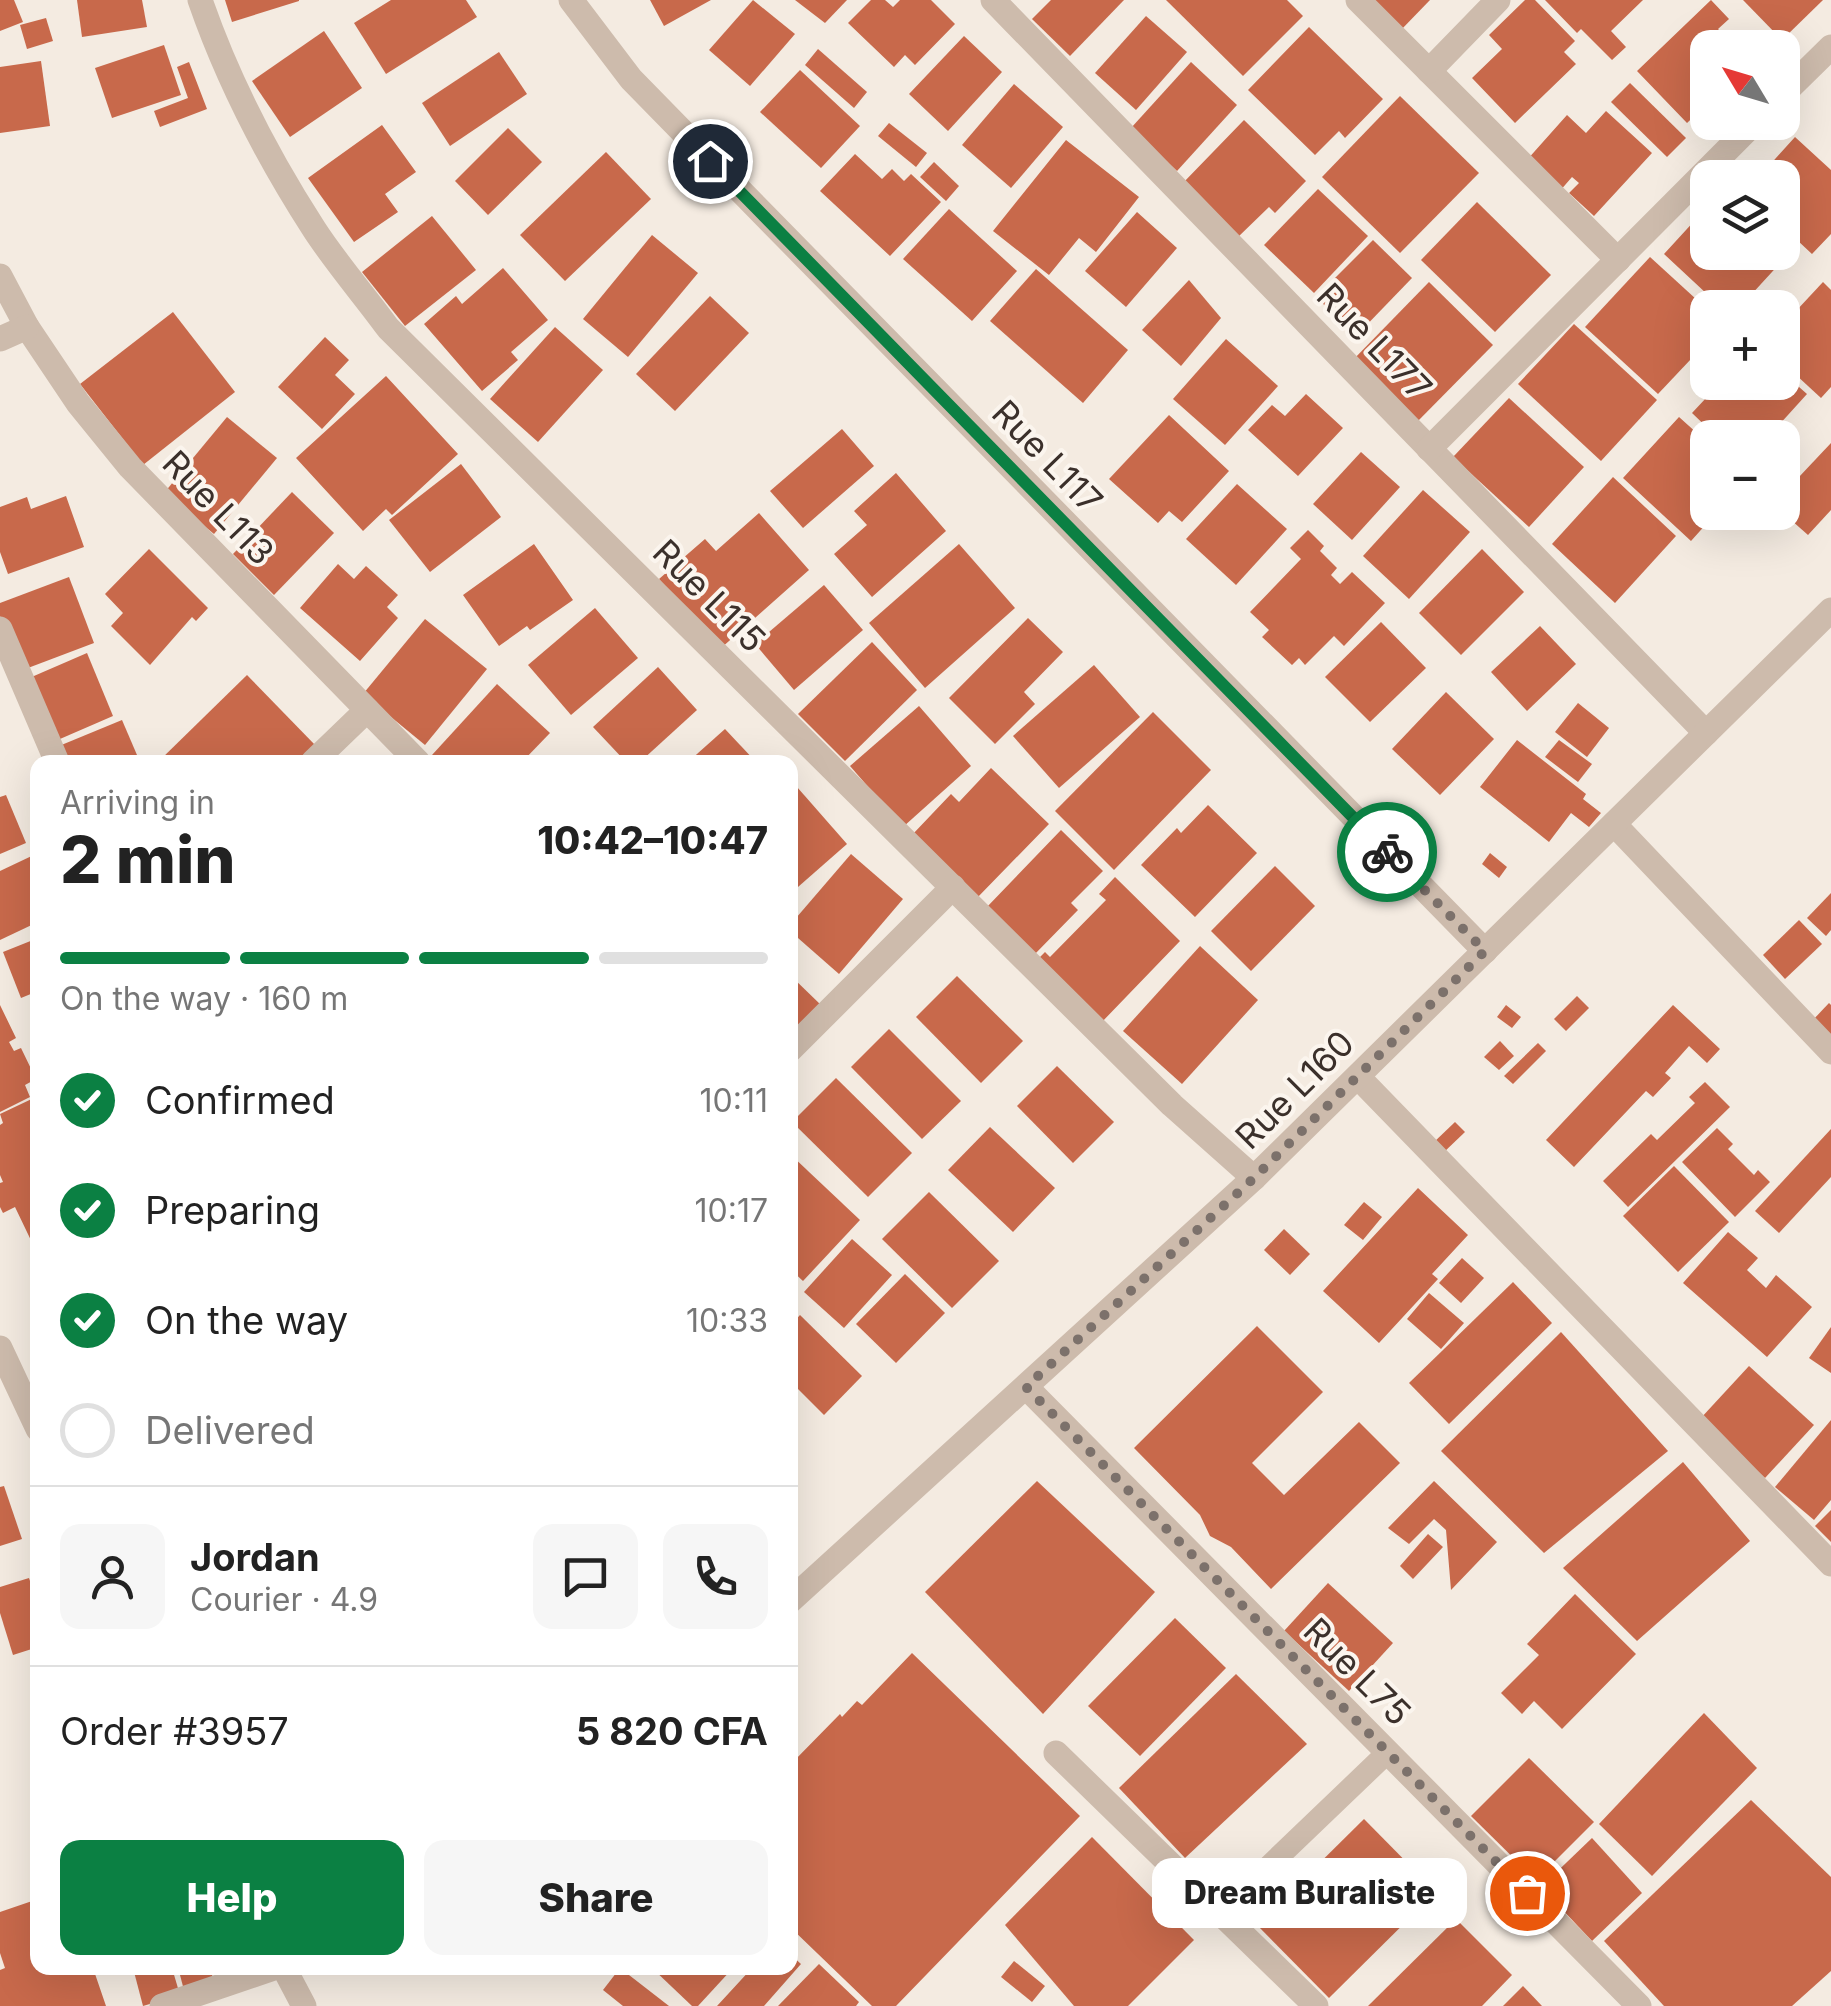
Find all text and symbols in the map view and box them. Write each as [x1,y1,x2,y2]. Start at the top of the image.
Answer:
north arrow [1690,30,1800,140]
map controls [1690,30,1800,530]
pin [668,119,753,204]
icon: home [683,134,738,189]
button: layers [1690,160,1800,270]
street label: Rue L177 [1309,274,1441,408]
button: + [1690,290,1800,400]
street label: Rue L117 [984,391,1111,521]
button: − [1690,420,1800,530]
street label: Rue L113 [154,442,283,573]
street label: Rue L115 [645,530,775,660]
text: Arriving in [60,783,215,822]
courier [1337,802,1437,902]
text: 10:42–10:47 [537,817,768,863]
text: 2 min [60,820,236,899]
icon: bike [1360,825,1415,880]
text: On the way · 160 m [60,979,348,1018]
street label: Rue L160 [1227,1022,1362,1157]
icon: check [60,1073,115,1128]
text: Confirmed [145,1077,335,1123]
text: 10:11 [700,1081,768,1120]
icon: check [60,1183,115,1238]
text: Preparing [145,1187,320,1233]
text: 10:17 [694,1191,768,1230]
icon: check [60,1293,115,1348]
text: On the way [145,1297,348,1343]
text: 10:33 [686,1301,768,1340]
text: Delivered [145,1407,315,1453]
button: person [60,1524,165,1629]
button: chat [533,1524,638,1629]
button: phone [663,1524,768,1629]
text: Jordan [190,1534,320,1580]
text: Courier · 4.9 [190,1580,378,1619]
street label: Rue L75 [1295,1609,1420,1734]
text: Order #3957 [60,1708,289,1754]
text: 5 820 CFA [576,1708,768,1754]
button: Help [60,1840,404,1955]
button: Share [424,1840,768,1955]
pin [1485,1851,1570,1936]
callout: Dream Buraliste [1152,1858,1467,1928]
icon: bag [1500,1866,1555,1921]
text: Dream Buraliste [1184,1873,1435,1912]

